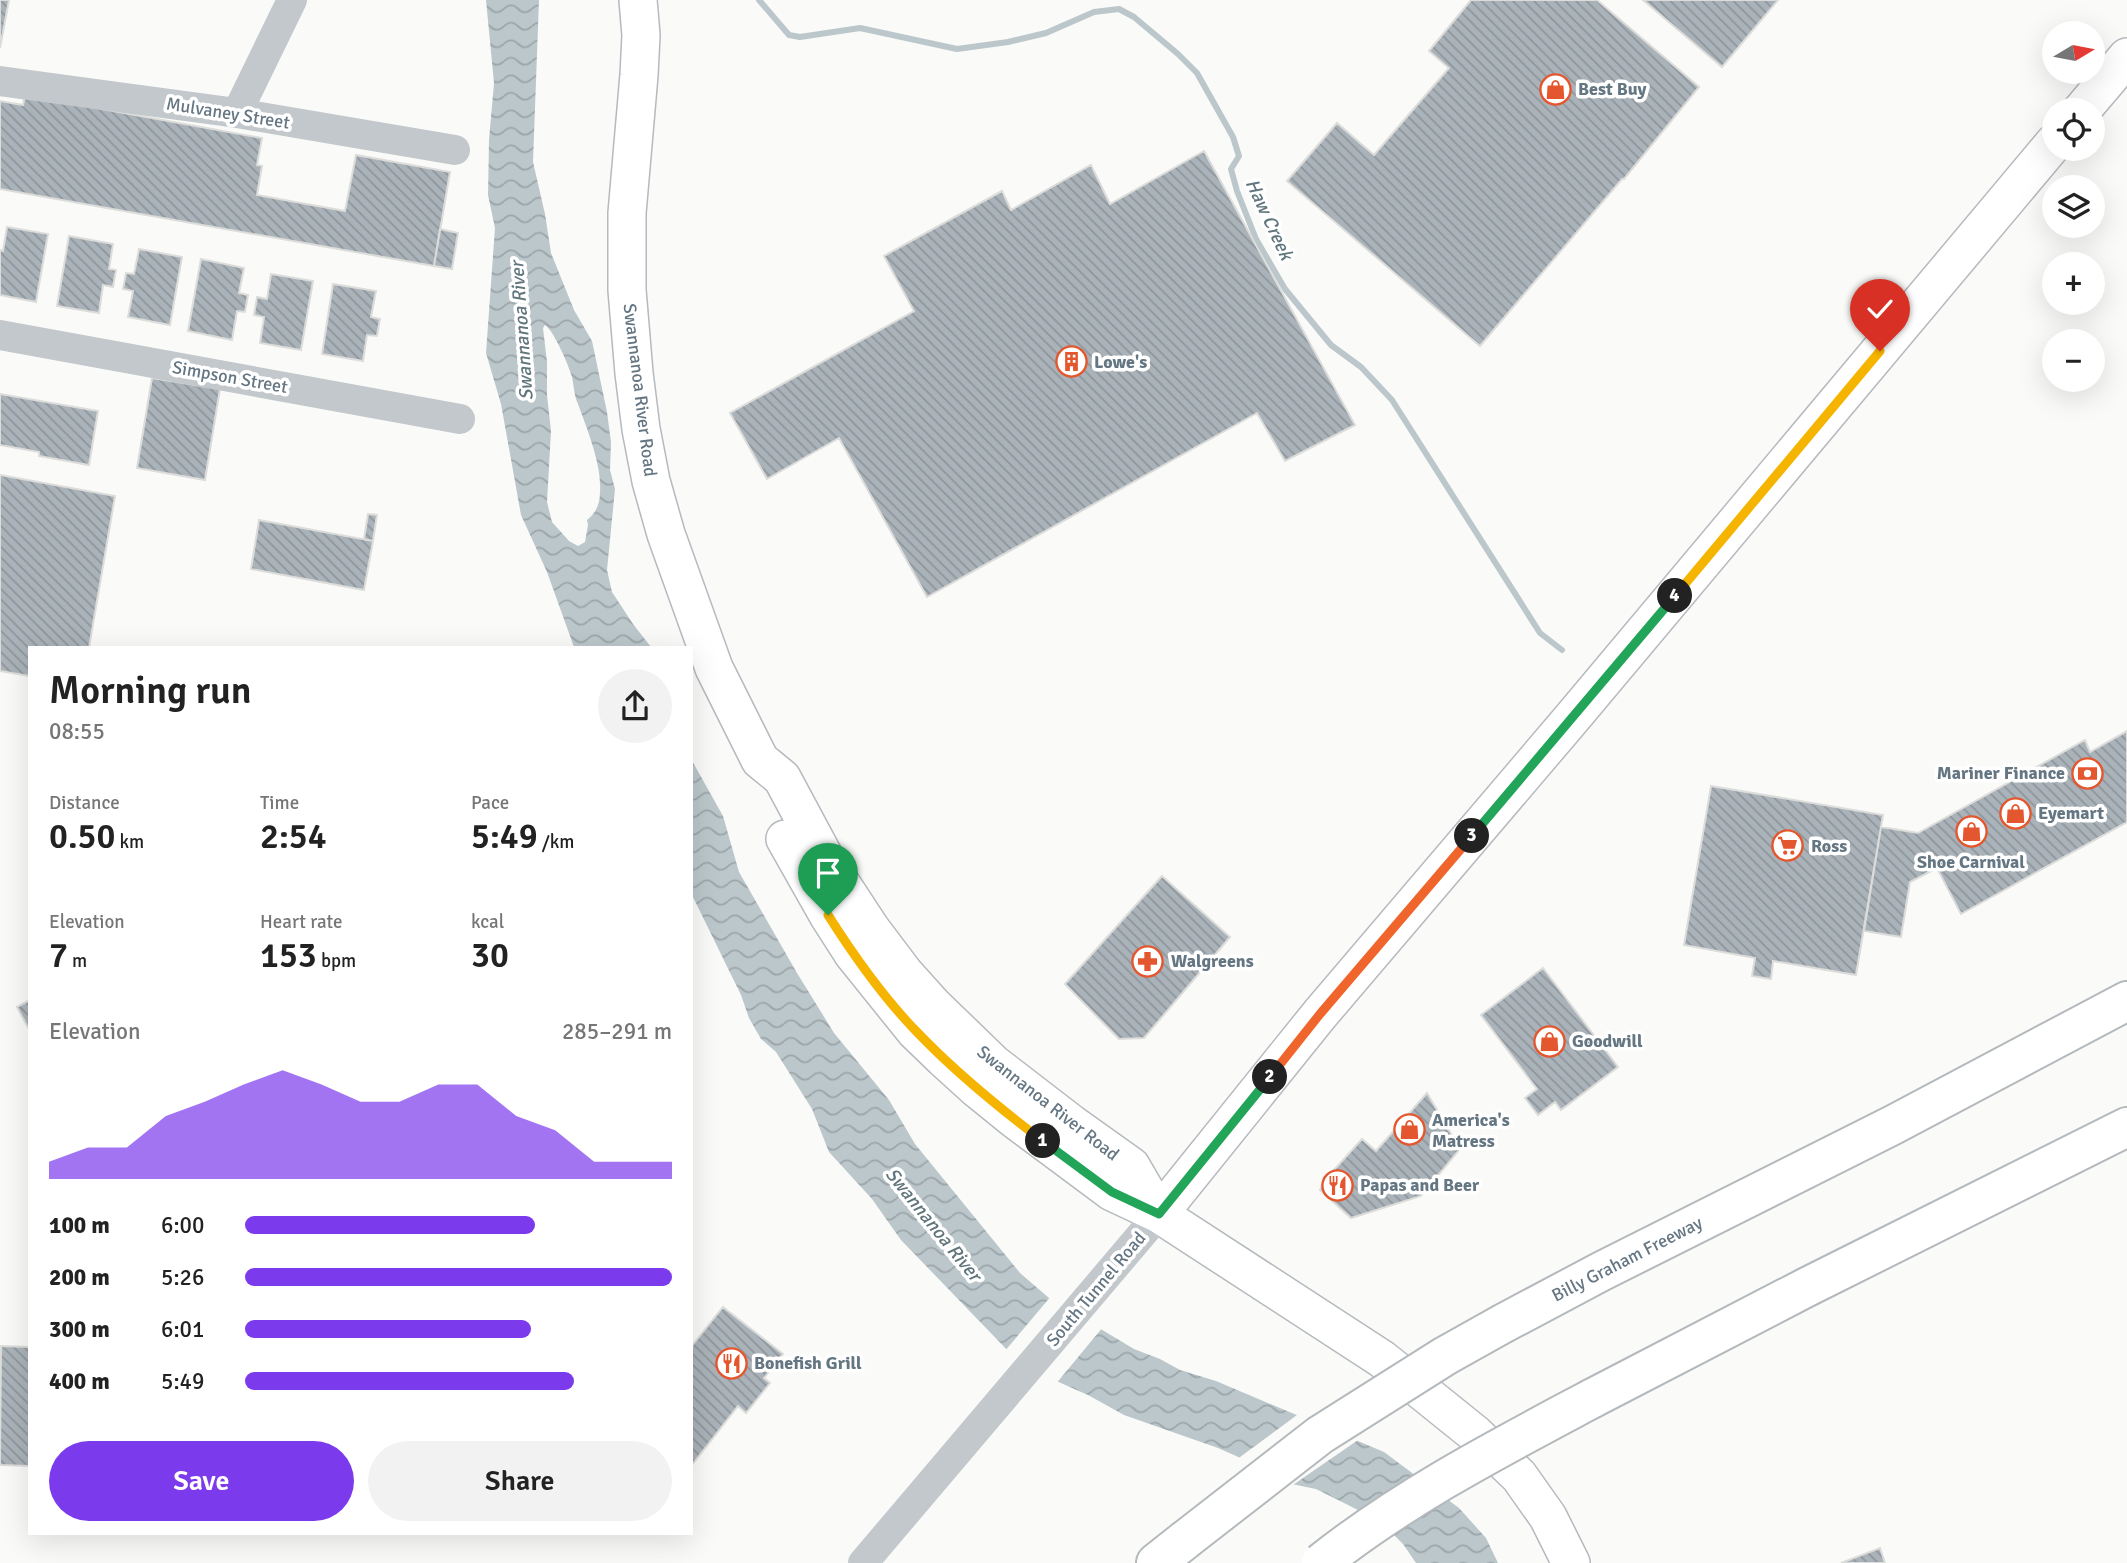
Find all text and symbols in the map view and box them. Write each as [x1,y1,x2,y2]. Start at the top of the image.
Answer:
north arrow [2042,21,2105,84]
map controls [2042,21,2105,392]
shop icon: Best Buy [1538,72,1572,106]
place label: Best Buy [1578,78,1647,100]
street label: Mulvaney Street [165,92,291,134]
button: locate [2042,98,2105,161]
water label: Haw Creek [1240,175,1299,265]
button: layers [2042,175,2105,238]
button: + [2042,252,2105,315]
water label: Swannanoa River [505,258,539,401]
pin [1850,279,1910,351]
icon: check [1861,290,1899,328]
street label: Swannanoa River Road [618,302,662,478]
button: − [2042,329,2105,392]
building icon: Lowe's [1054,345,1088,379]
place label: Lowe's [1094,351,1147,373]
street label: Simpson Street [171,356,289,398]
pin: 4 [1658,578,1692,614]
text: 4 [1669,583,1680,607]
text: Morning run [49,667,252,714]
button: share [598,669,672,743]
text: 08:55 [49,717,105,746]
bank icon: Mariner Finance [2071,756,2105,790]
place label: Mariner Finance [1937,762,2065,784]
text: Distance [49,791,120,815]
text: Time [260,791,299,815]
text: Pace [471,791,509,815]
shop icon: Eyemart [1998,796,2032,830]
place label: Eyemart [2038,802,2104,824]
shop icon: Shoe Carnival [1954,814,1988,848]
text: 0.50 [49,815,115,858]
text: 2:54 [260,815,327,858]
text: 5:49 [471,815,538,858]
pin: 3 [1454,818,1490,854]
text: 3 [1466,823,1477,847]
supermarket icon: Ross [1771,829,1805,863]
text: km [115,830,144,854]
text: /km [538,830,574,854]
place label: Ross [1811,835,1847,857]
pin [798,843,858,915]
place label: Shoe Carnival [1917,851,2025,873]
icon: arrive [809,854,847,892]
text: Elevation [49,910,125,934]
text: Heart rate [260,910,342,934]
text: kcal [471,910,504,934]
text: 7 [49,934,68,977]
text: 153 [260,934,317,977]
text: 30 [471,934,509,977]
pharmacy icon: Walgreens [1131,944,1165,978]
text: m [68,949,87,973]
text: bpm [317,949,356,973]
place label: Walgreens [1171,950,1254,972]
text: Elevation [49,1017,141,1046]
text: 285–291 m [562,1017,672,1046]
shop icon: Goodwill [1532,1024,1566,1058]
place label: Goodwill [1572,1030,1643,1052]
street label: Swannanoa River Road [973,1041,1123,1165]
pin: 2 [1252,1060,1288,1094]
text: 2 [1264,1064,1275,1088]
place label: America's Matress [1432,1109,1510,1152]
shop icon: America's Matress [1392,1113,1426,1147]
pin: 1 [1026,1124,1060,1158]
text: 1 [1037,1128,1048,1152]
water label: Swannanoa River [880,1163,988,1289]
restaurant icon: Papas and Beer [1320,1168,1354,1202]
place label: Papas and Beer [1360,1174,1480,1196]
text: 100 m [49,1211,110,1240]
text: 6:00 [161,1211,204,1240]
street label: Billy Graham Freeway [1548,1211,1706,1306]
street label: South Tunnel Road [1042,1227,1150,1351]
text: 200 m [49,1263,110,1292]
text: 5:26 [161,1263,204,1292]
text: 300 m [49,1315,110,1344]
text: 6:01 [161,1315,204,1344]
restaurant icon: Bonefish Grill [714,1346,748,1380]
place label: Bonefish Grill [754,1352,862,1374]
text: 400 m [49,1367,110,1396]
text: 5:49 [161,1367,204,1396]
button: Save [49,1441,354,1521]
button: Share [368,1441,672,1521]

